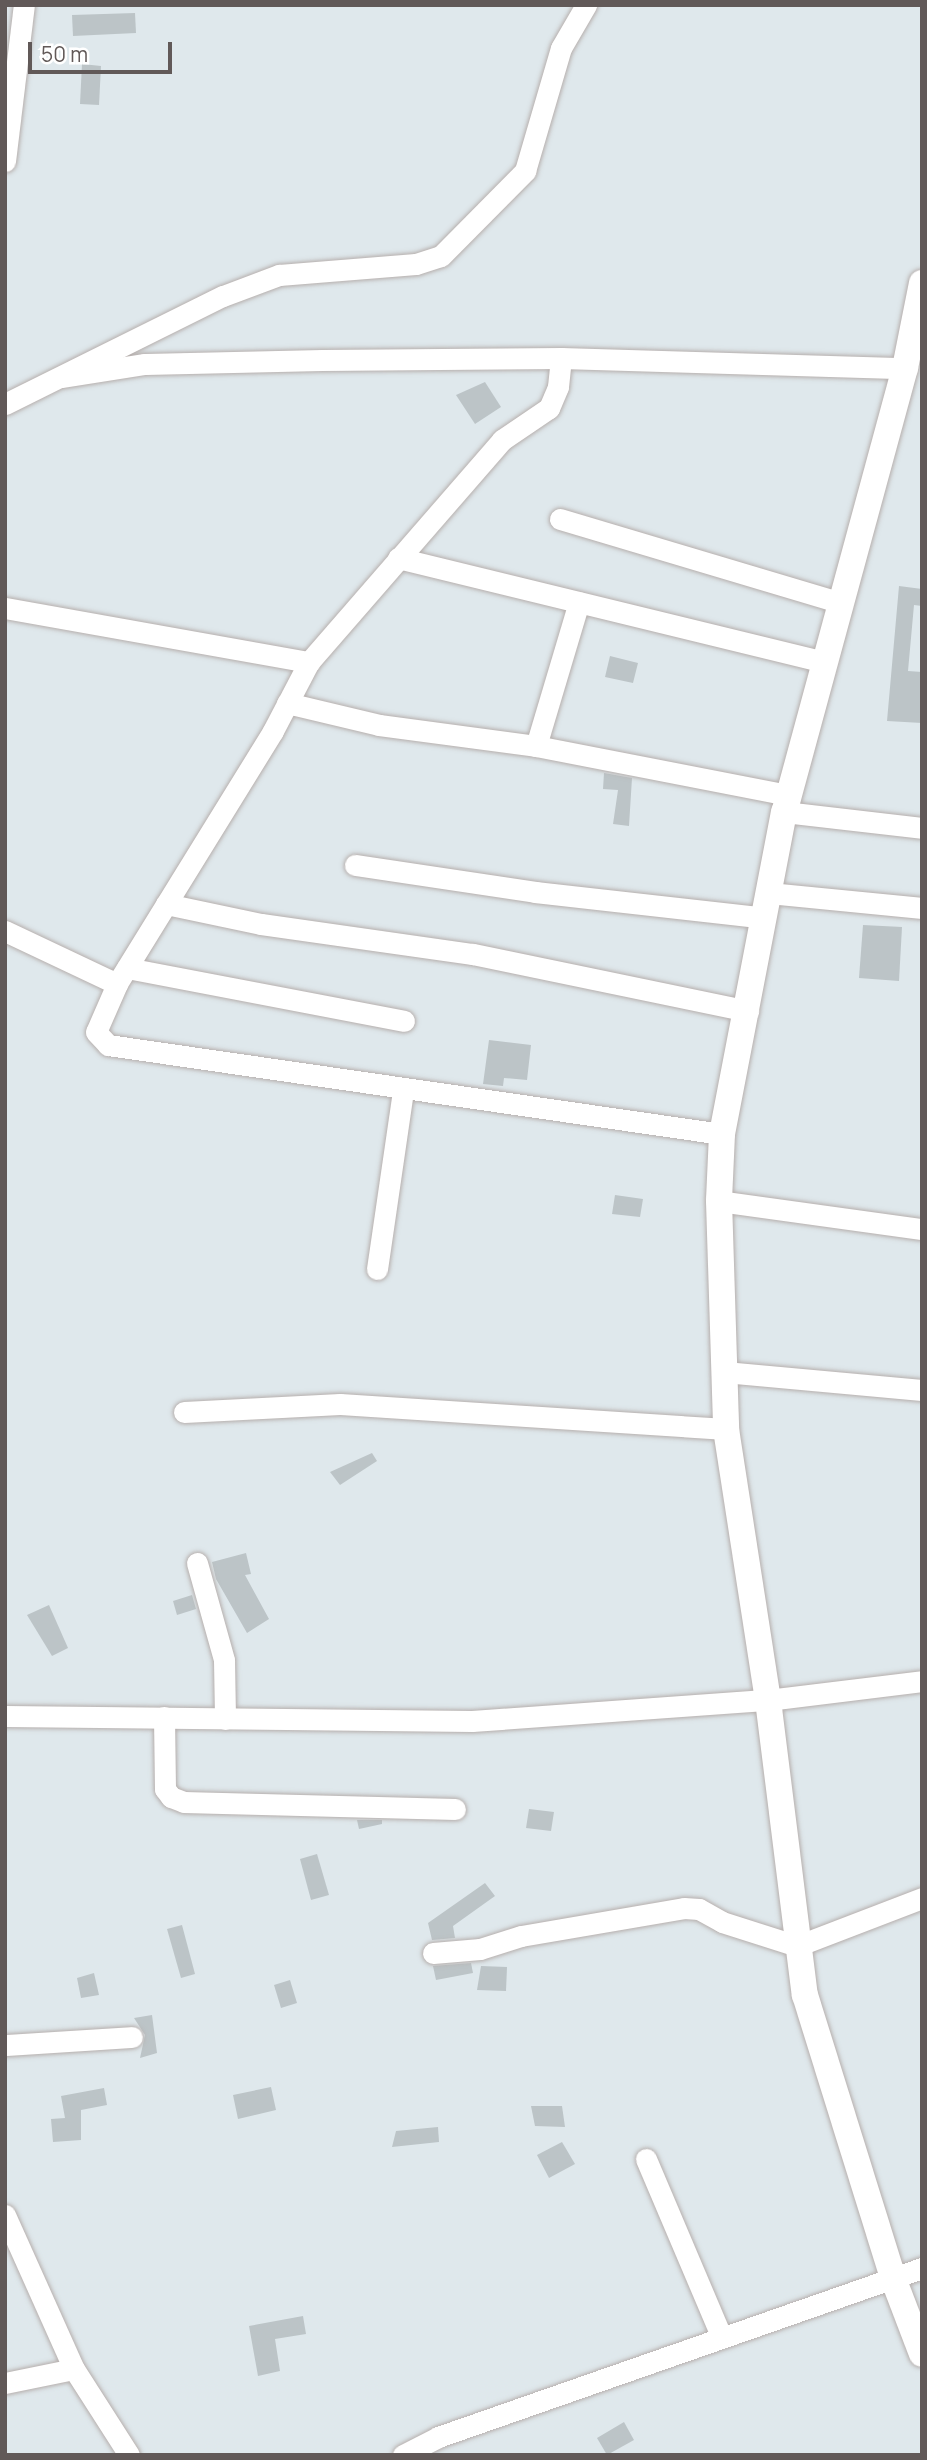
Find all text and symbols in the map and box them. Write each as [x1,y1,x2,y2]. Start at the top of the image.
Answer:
scale bar [32,28,175,72]
text: 50 m [41,40,88,68]

